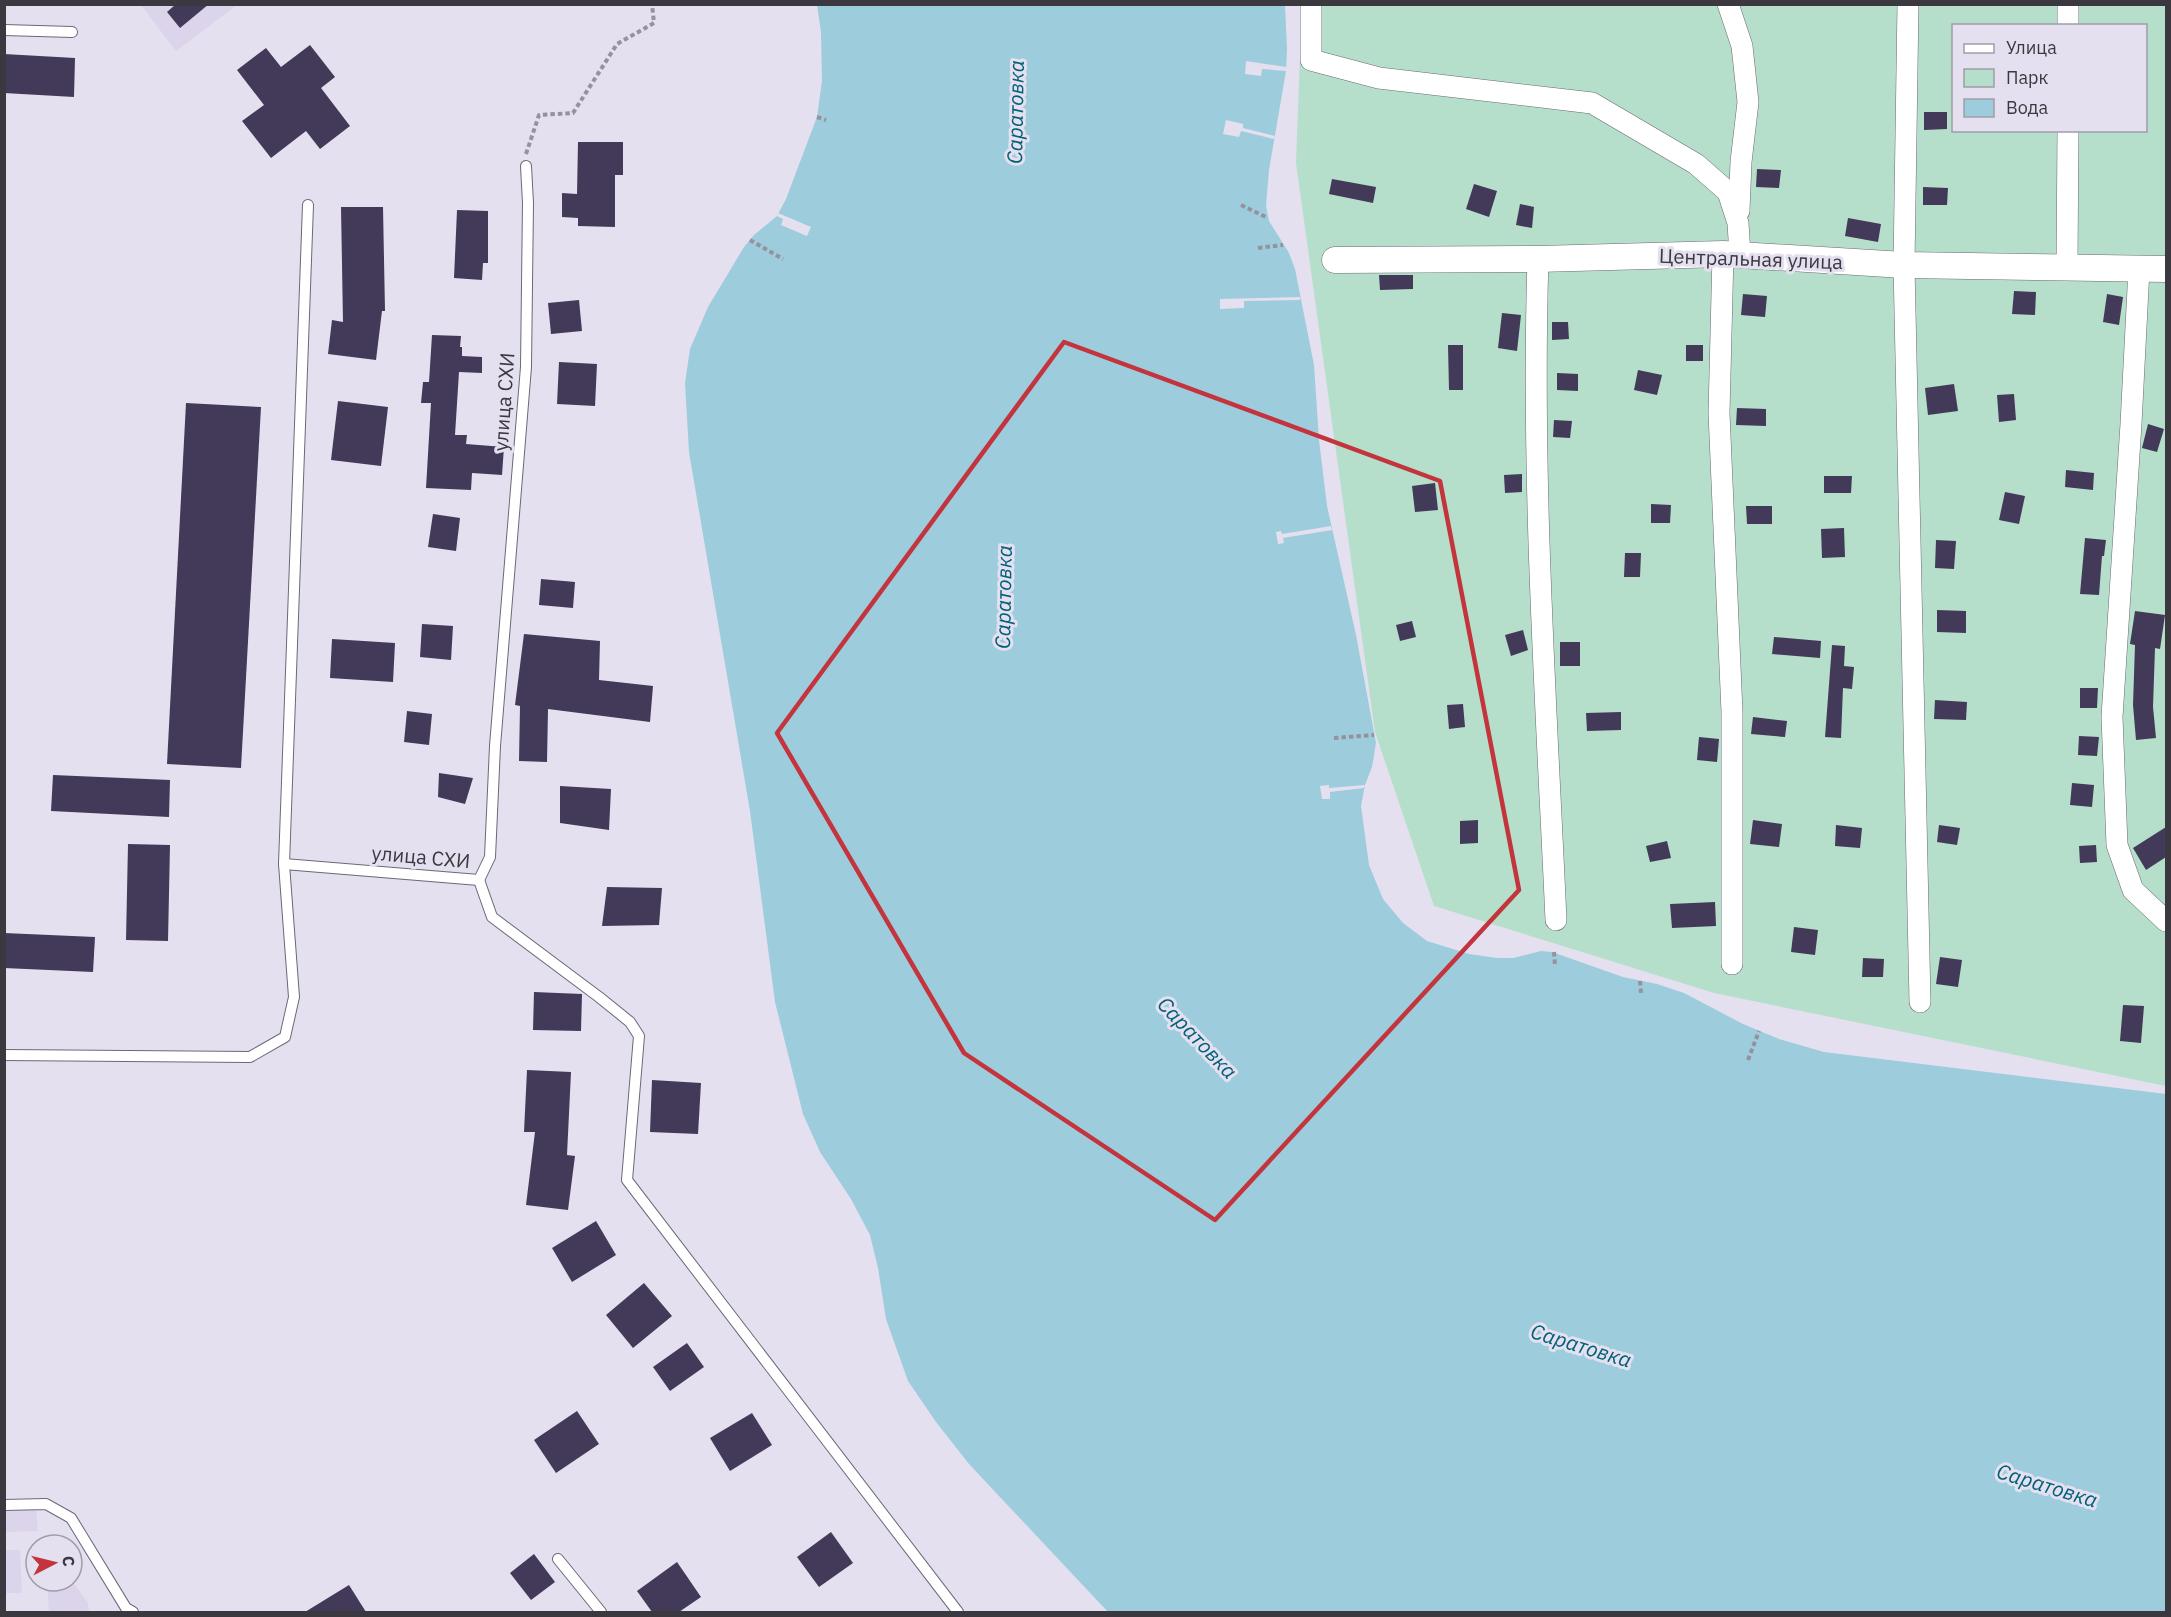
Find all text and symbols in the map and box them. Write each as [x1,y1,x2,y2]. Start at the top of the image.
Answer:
legend [1952,24,2147,132]
text: Улица [2006,36,2057,59]
water label: Саратовка [1000,60,1030,164]
text: Парк [2006,66,2049,89]
text: Вода [2006,96,2049,119]
street label: Центральная улица [1659,242,1844,275]
street label: улица СХИ [487,352,520,452]
water label: Саратовка [988,545,1018,649]
street label: улица СХИ [371,839,472,874]
water label: Саратовка [1152,990,1244,1084]
water label: Саратовка [1528,1316,1635,1374]
water label: Саратовка [1994,1456,2101,1514]
north arrow [24,1533,84,1593]
text: С [58,1555,79,1568]

